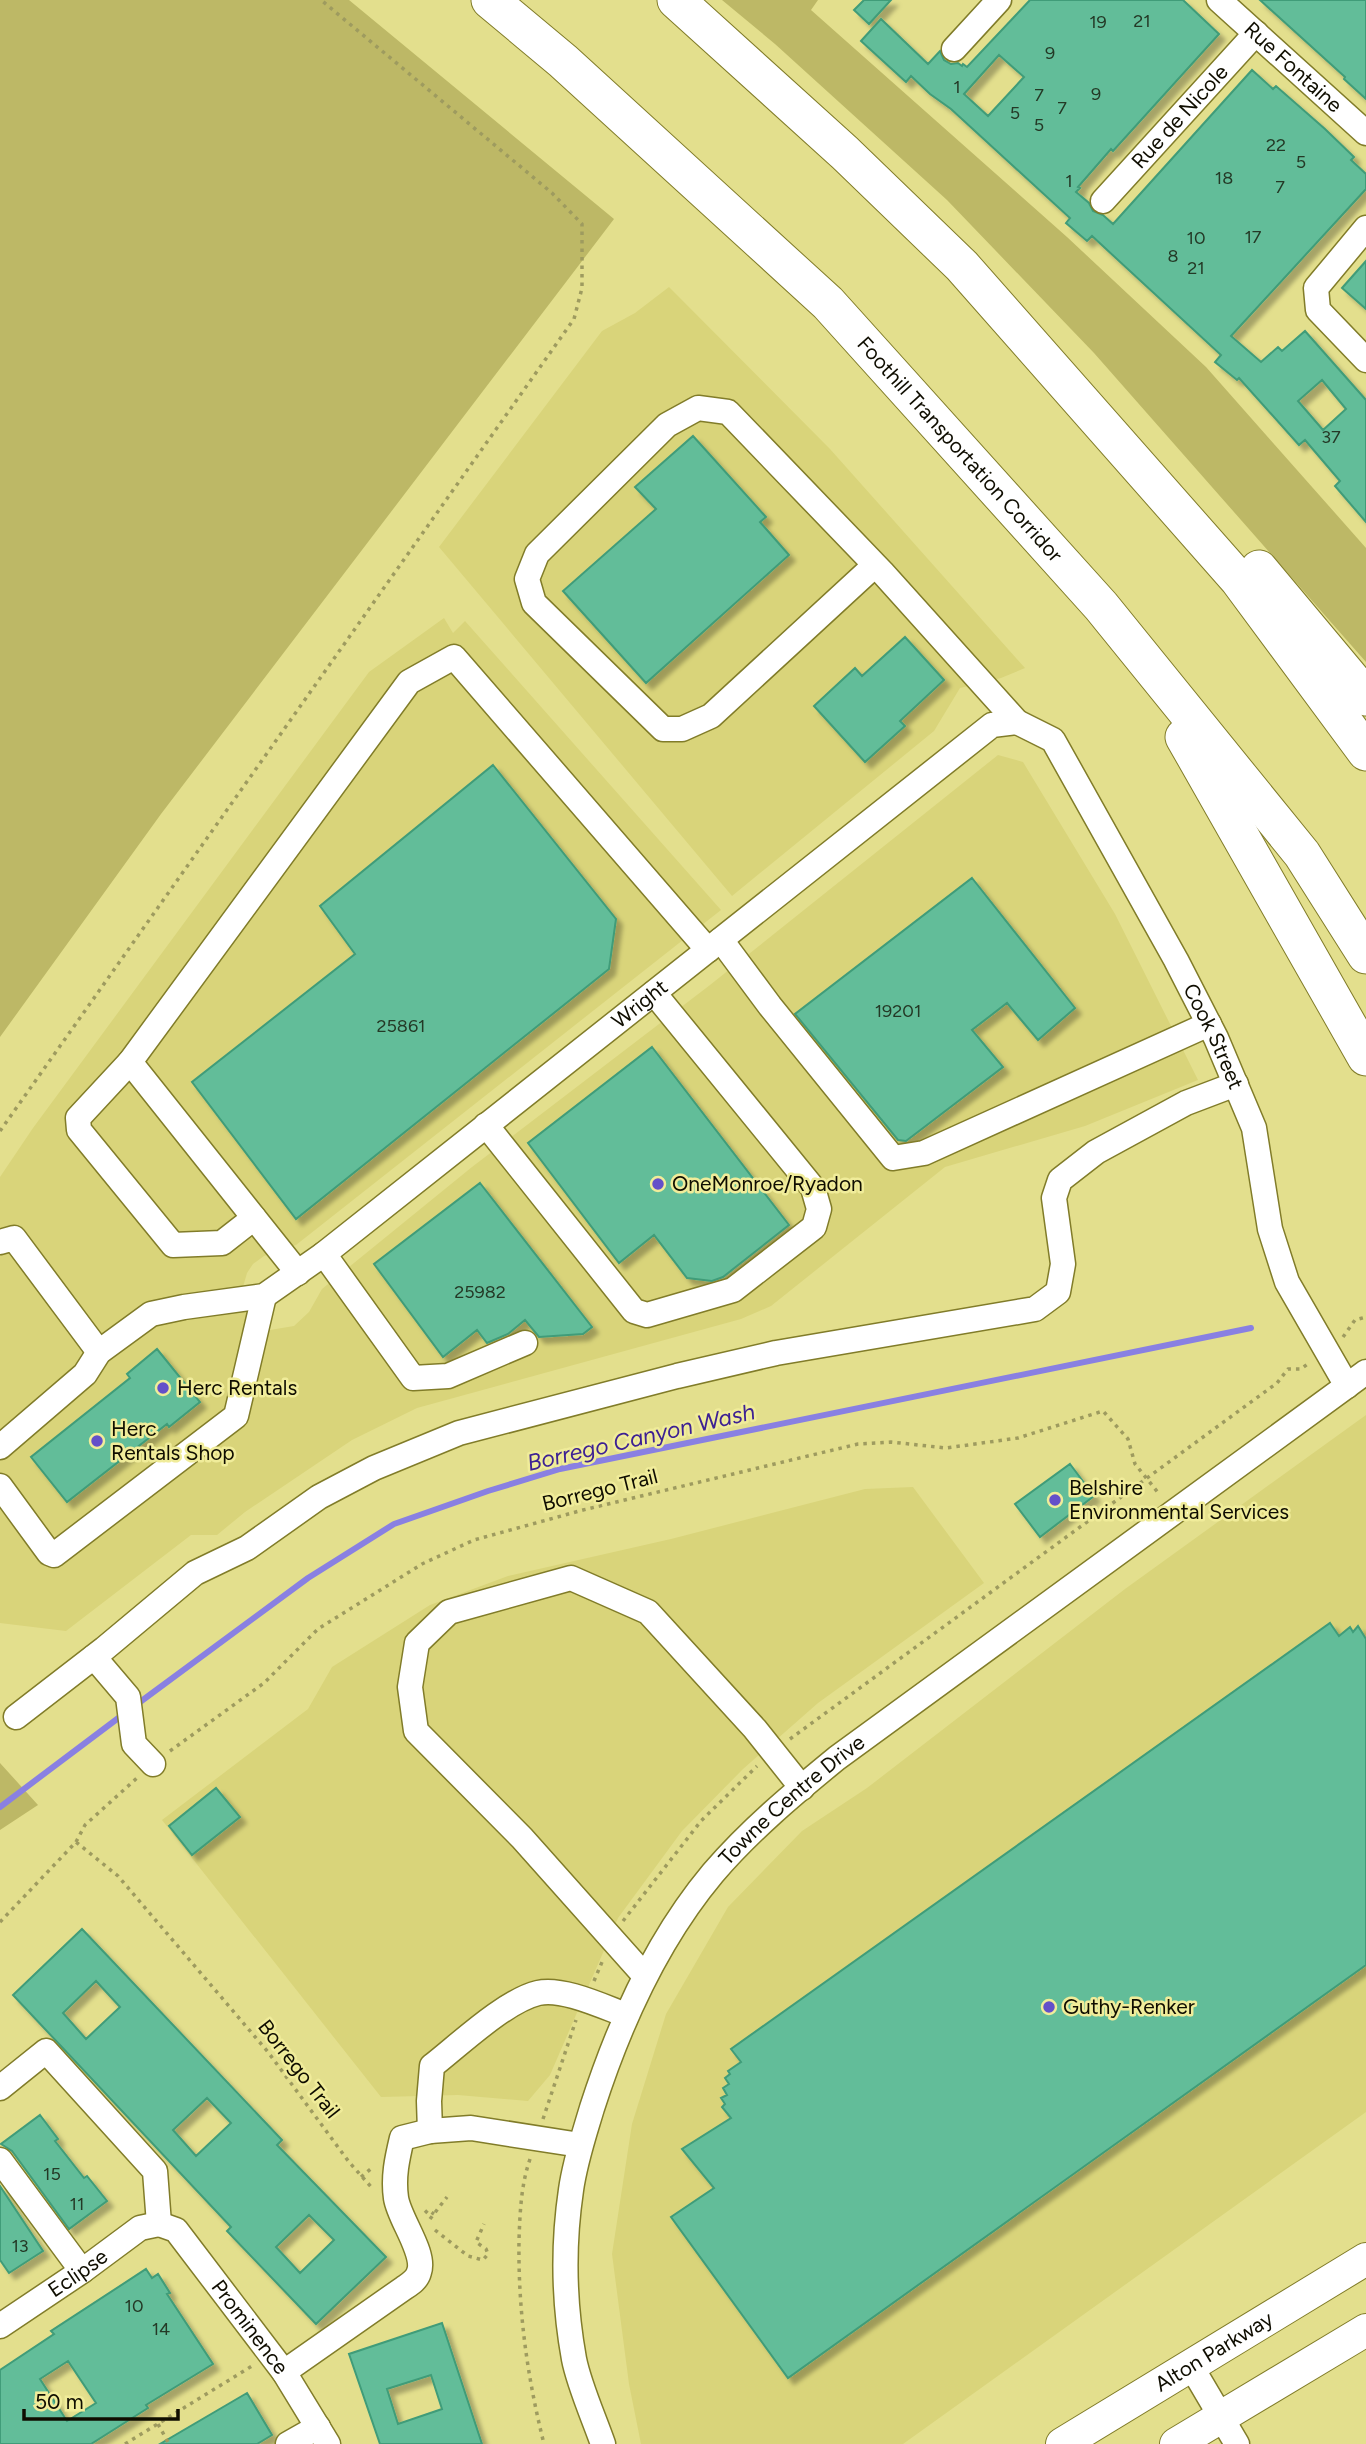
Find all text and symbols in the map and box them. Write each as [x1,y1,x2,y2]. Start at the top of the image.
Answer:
house number: 21 [1133,10,1151,32]
house number: 19 [1089,11,1107,33]
street label: Rue Fontaine [1239,16,1348,117]
house number: 9 [1045,42,1055,64]
street label: Rue de Nicole [1126,59,1233,173]
house number: 1 [953,76,961,98]
house number: 9 [1091,83,1101,105]
house number: 7 [1034,84,1044,106]
house number: 7 [1057,97,1067,119]
house number: 5 [1010,102,1020,124]
house number: 5 [1034,114,1044,136]
house number: 22 [1266,134,1286,156]
house number: 5 [1296,151,1306,173]
house number: 18 [1215,167,1233,189]
house number: 1 [1065,170,1073,192]
house number: 7 [1275,176,1285,198]
house number: 17 [1244,226,1262,248]
house number: 10 [1187,227,1205,249]
house number: 8 [1167,245,1179,267]
house number: 21 [1187,257,1205,279]
street label: Foothill Transportation Corridor [852,331,1068,567]
house number: 37 [1321,426,1341,448]
street label: Wright [607,974,672,1033]
street label: Cook Street [1178,979,1249,1093]
house number: 19201 [875,1000,921,1022]
house number: 25861 [376,1015,426,1037]
place label: OneMonroe/Ryadon [672,1171,863,1196]
marker: OneMonroe/Ryadon [650,1176,666,1192]
house number: 25982 [454,1281,506,1303]
place label: Herc Rentals [177,1375,297,1400]
marker: Herc Rentals [155,1380,171,1396]
water label: Borrego Canyon Wash [524,1397,758,1477]
place label: Herc Rentals Shop [111,1416,235,1465]
marker: Herc Rentals Shop [89,1433,105,1449]
street label: Borrego Trail [539,1463,660,1516]
place label: Belshire Environmental Services [1069,1475,1289,1524]
marker: Belshire Environmental Services [1047,1492,1063,1508]
street label: Towne Centre Drive [713,1729,869,1870]
place label: Guthy-Renker [1063,1994,1195,2019]
marker: Guthy-Renker [1041,1999,1057,2015]
street label: Borrego Trail [253,2014,346,2123]
house number: 15 [43,2163,61,2185]
house number: 11 [70,2193,84,2215]
house number: 13 [11,2235,29,2257]
street label: Eclipse [43,2243,112,2302]
street label: Prominence [206,2275,294,2379]
house number: 10 [125,2295,143,2317]
street label: Alton Parkway [1150,2306,1277,2396]
house number: 14 [152,2318,170,2340]
scale bar [24,2378,178,2422]
text: 50 m [35,2389,84,2414]

